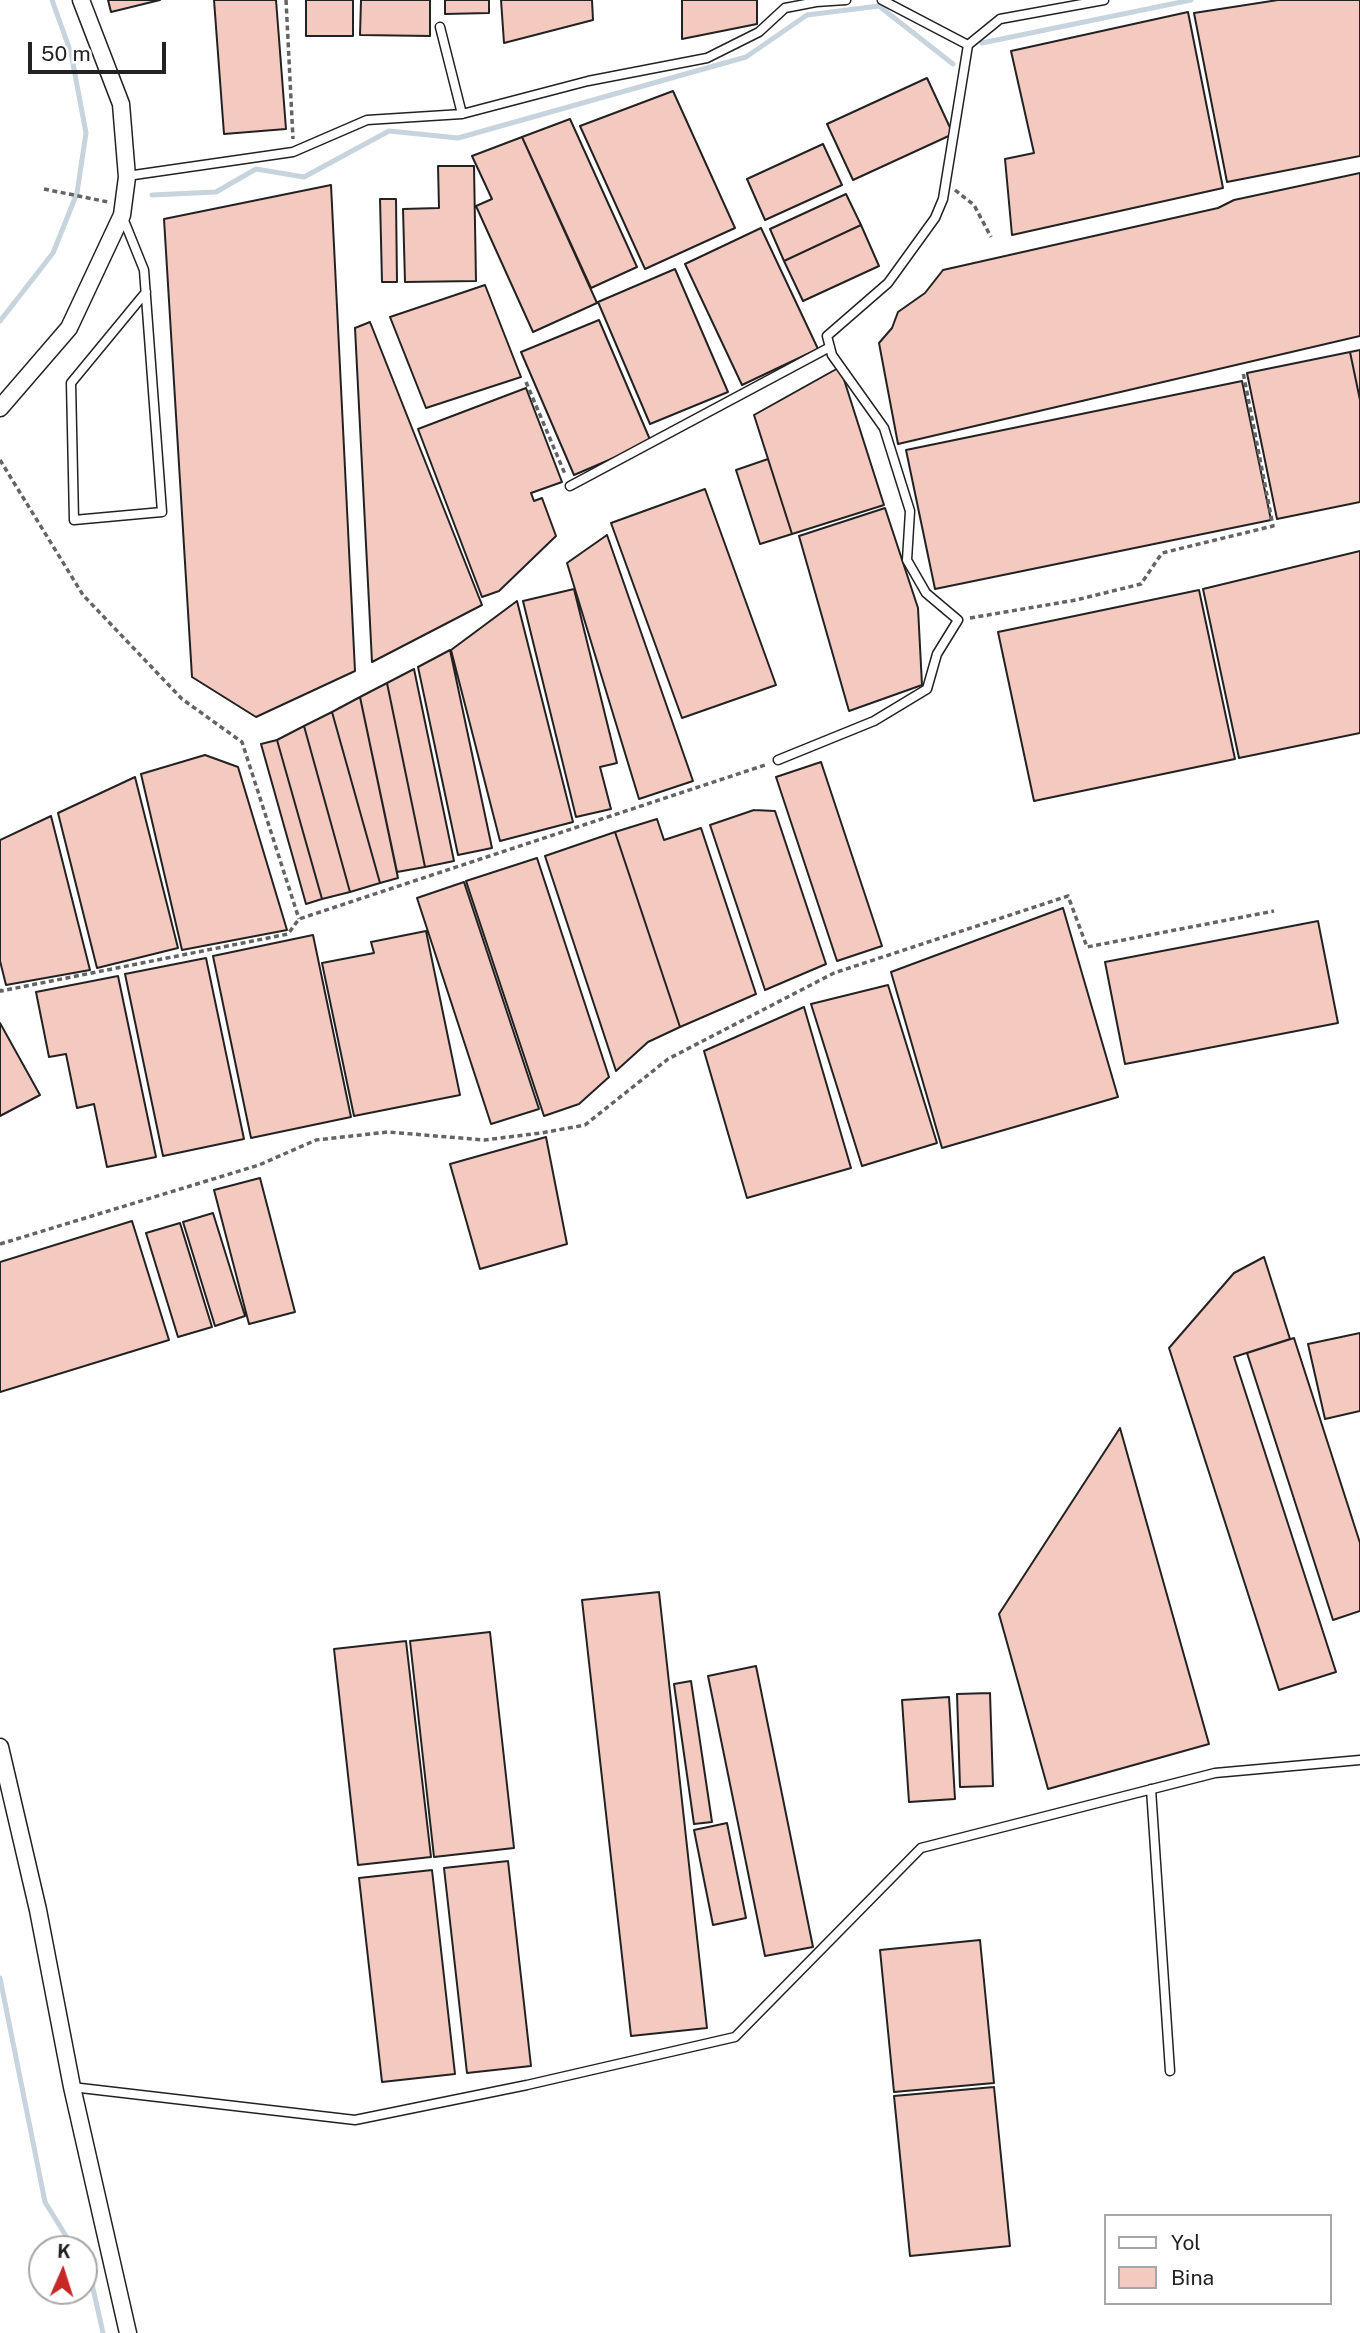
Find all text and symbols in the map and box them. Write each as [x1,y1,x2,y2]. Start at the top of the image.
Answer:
scale bar [32,28,170,72]
text: 50 m [41,41,91,66]
legend [1104,2214,1332,2305]
text: Yol [1171,2230,1201,2255]
north arrow [28,2235,98,2305]
text: K [57,2240,71,2262]
text: Bina [1171,2265,1214,2290]

